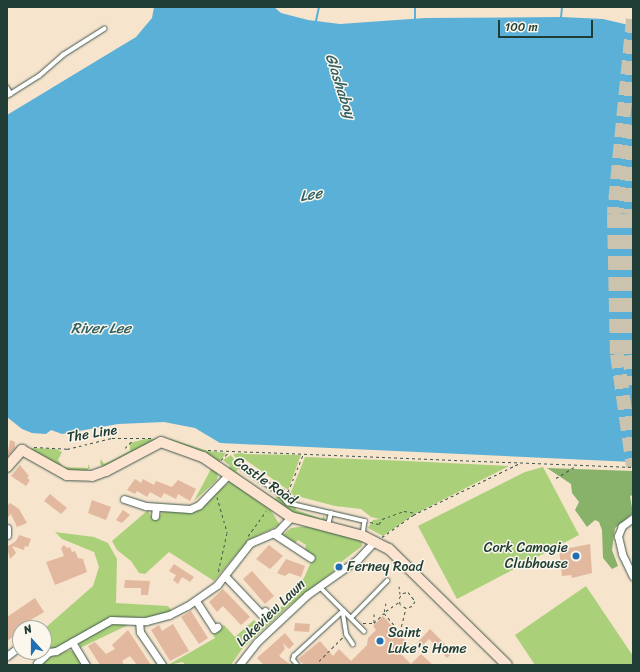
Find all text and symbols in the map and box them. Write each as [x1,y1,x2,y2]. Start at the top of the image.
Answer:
scale bar [500,12,595,38]
text: 100 m [505,16,538,38]
water label: Glashaboy [321,51,359,121]
water label: Lee [298,184,324,206]
water label: River Lee [71,320,131,338]
street label: The Line [65,422,119,446]
street label: Castle Road [230,453,300,509]
place label: Cork Camogie Clubhouse [484,540,568,572]
marker: Cork Camogie Clubhouse [571,551,581,561]
place label: Ferney Road [347,559,423,575]
marker: Ferney Road [334,562,344,572]
street label: Lakeview Lawn [233,576,309,650]
text: N [21,619,35,639]
north arrow [12,620,52,660]
place label: Saint Luke's Home [388,625,467,658]
marker: Saint Luke's Home [375,636,385,646]

